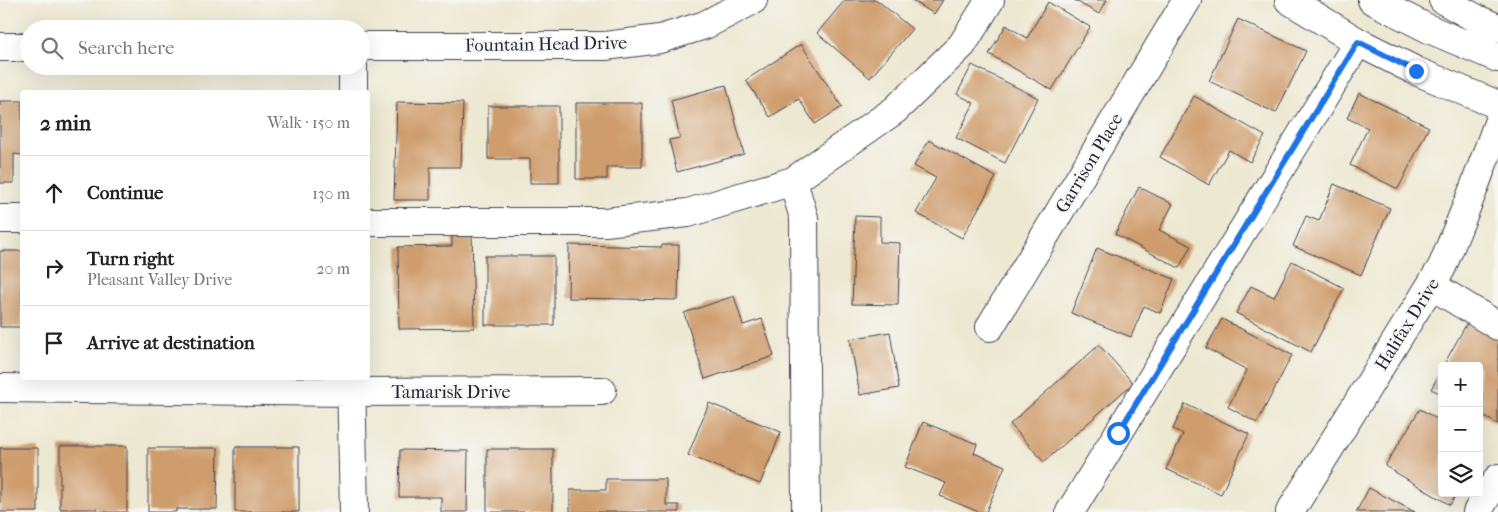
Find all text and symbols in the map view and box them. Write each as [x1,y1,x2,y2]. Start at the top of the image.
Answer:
search box [20,20,370,75]
street label: Fountain Head Drive [465,33,627,56]
icon: search [38,34,66,62]
text: Search here [78,37,174,59]
route end [1405,60,1428,83]
street label: Garrison Place [1051,109,1127,217]
text: 2 min [40,111,91,135]
text: Walk · 150 m [267,113,350,132]
icon: ahead [40,179,68,207]
text: Continue [87,182,163,204]
text: 130 m [312,184,350,203]
text: Turn right [87,248,174,270]
icon: right [40,254,68,282]
text: 20 m [316,259,350,278]
text: Pleasant Valley Drive [87,270,232,289]
street label: Halifax Drive [1371,274,1444,374]
icon: arrive [40,329,68,357]
text: Arrive at destination [87,332,255,354]
map controls [1438,362,1483,497]
button: + [1438,362,1483,407]
street label: Tamarisk Drive [392,382,511,403]
button: − [1438,407,1483,452]
route start [1107,422,1130,445]
button: layers [1438,452,1483,497]

